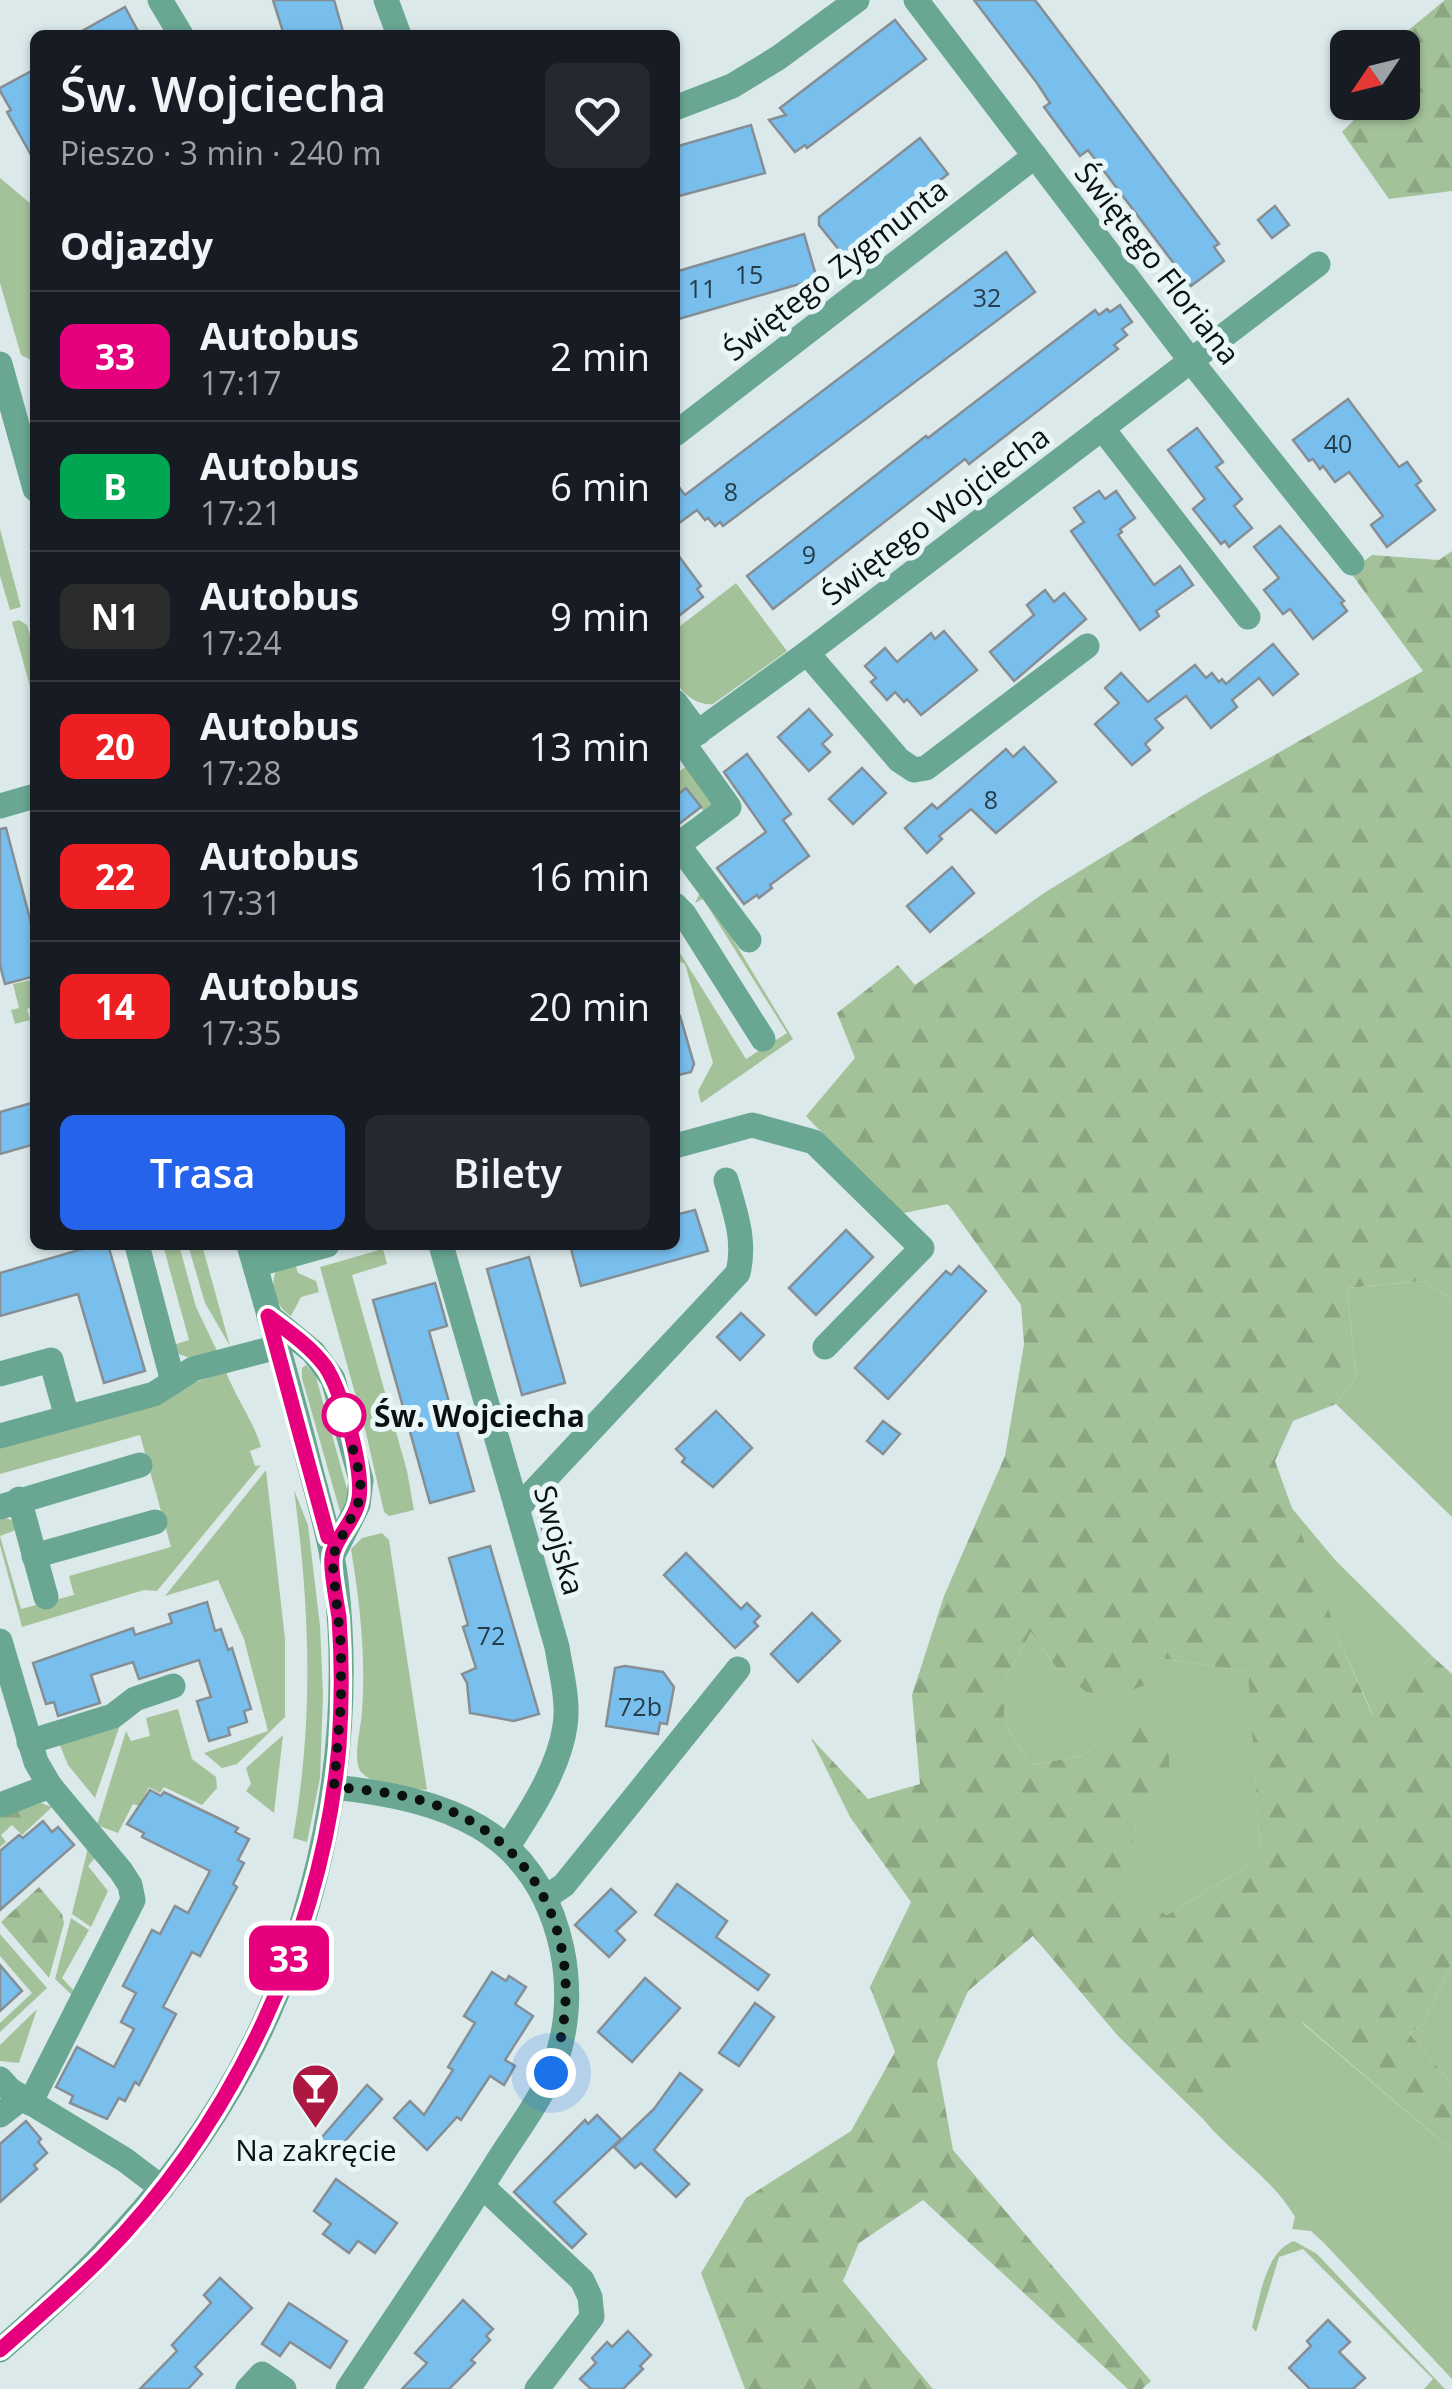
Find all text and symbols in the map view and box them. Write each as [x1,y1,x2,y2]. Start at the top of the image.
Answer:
north arrow [1330,30,1420,120]
map controls [1330,30,1420,120]
text: Św. Wojciecha [60,61,386,126]
button: heart [545,63,650,168]
text: Pieszo · 3 min · 240 m [60,131,382,174]
street label: Świętego Floriana [1066,153,1250,373]
street label: Świętego Zygmunta [714,168,956,370]
text: Odjazdy [60,219,213,271]
house number: 15 [735,257,763,291]
house number: 11 [688,271,716,305]
house number: 32 [973,280,1001,314]
text: Autobus [200,309,359,361]
text: 2 min [550,330,650,382]
text: 33 [95,333,135,380]
text: 17:17 [200,361,282,404]
street label: Świętego Wojciecha [813,416,1057,614]
house number: 40 [1324,426,1352,460]
text: Autobus [200,439,359,491]
text: 6 min [550,460,650,512]
text: B [103,463,127,510]
house number: 8 [724,474,738,508]
text: 17:21 [200,491,282,534]
house number: 9 [802,537,816,571]
text: Autobus [200,569,359,621]
text: 9 min [550,590,650,642]
text: N1 [91,593,139,640]
text: 17:24 [200,621,282,664]
text: Autobus [200,699,359,751]
text: 13 min [529,720,650,772]
text: 20 [95,723,135,770]
text: 17:28 [200,751,282,794]
house number: 8 [984,782,998,816]
text: Autobus [200,829,359,881]
text: 16 min [529,850,650,902]
text: 22 [95,853,135,900]
text: 17:31 [200,881,282,924]
text: Autobus [200,959,359,1011]
text: 20 min [529,980,650,1032]
text: 14 [95,983,135,1030]
text: 17:35 [200,1011,282,1054]
button: Trasa [60,1115,345,1230]
button: Bilety [365,1115,650,1230]
marker: Św. Wojciecha [323,1394,365,1436]
place label: Św. Wojciecha [374,1395,585,1436]
street label: Swojska [525,1480,595,1600]
house number: 72 [477,1618,505,1652]
house number: 72b [618,1689,662,1723]
line badge: 33 [244,1926,334,1990]
text: 33 [269,1935,309,1982]
your location [526,2048,576,2098]
bar icon: Na zakręcie [290,2062,342,2130]
place label: Na zakręcie [235,2129,397,2170]

